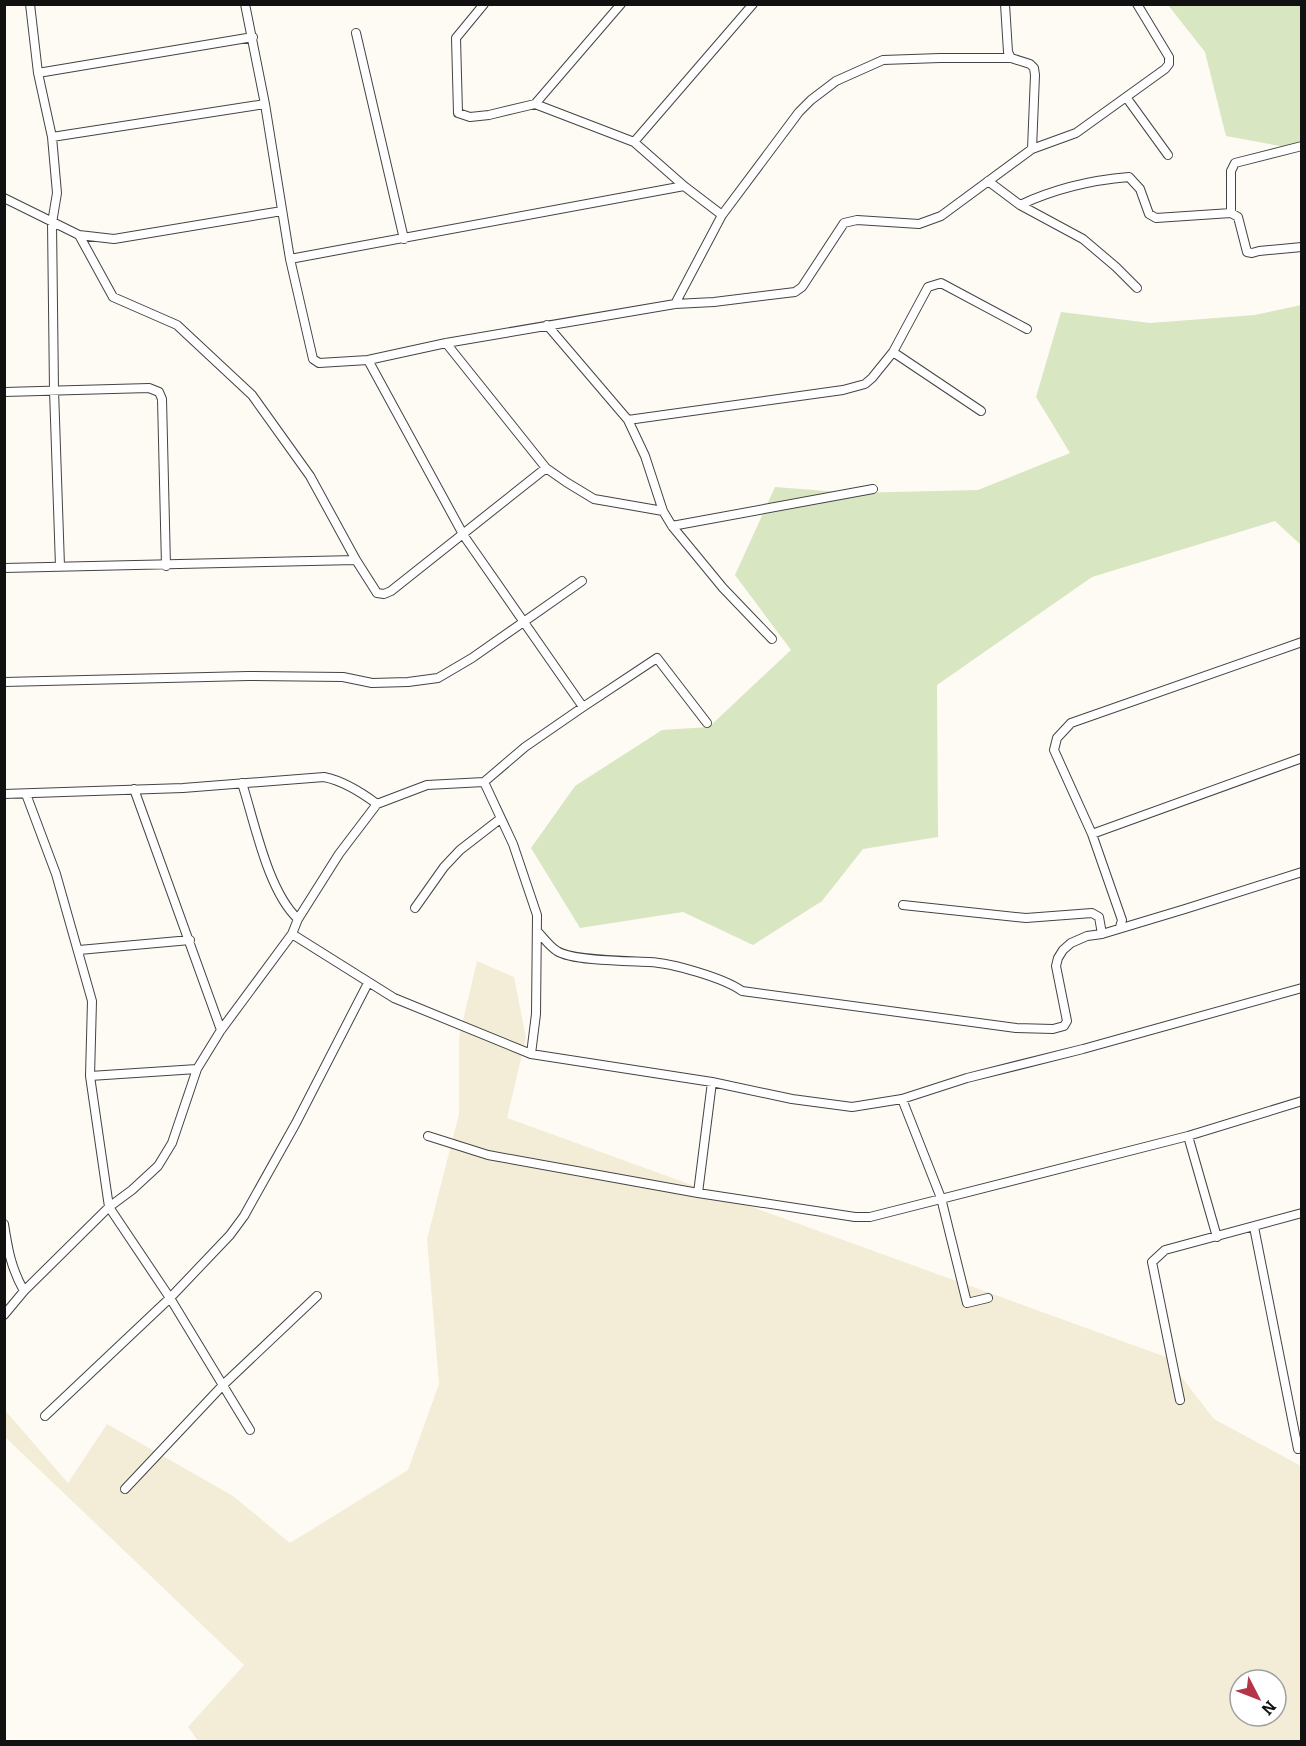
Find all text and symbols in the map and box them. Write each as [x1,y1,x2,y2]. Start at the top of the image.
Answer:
north arrow [1228,1668,1288,1728]
text: N [1258,1697,1280,1719]

